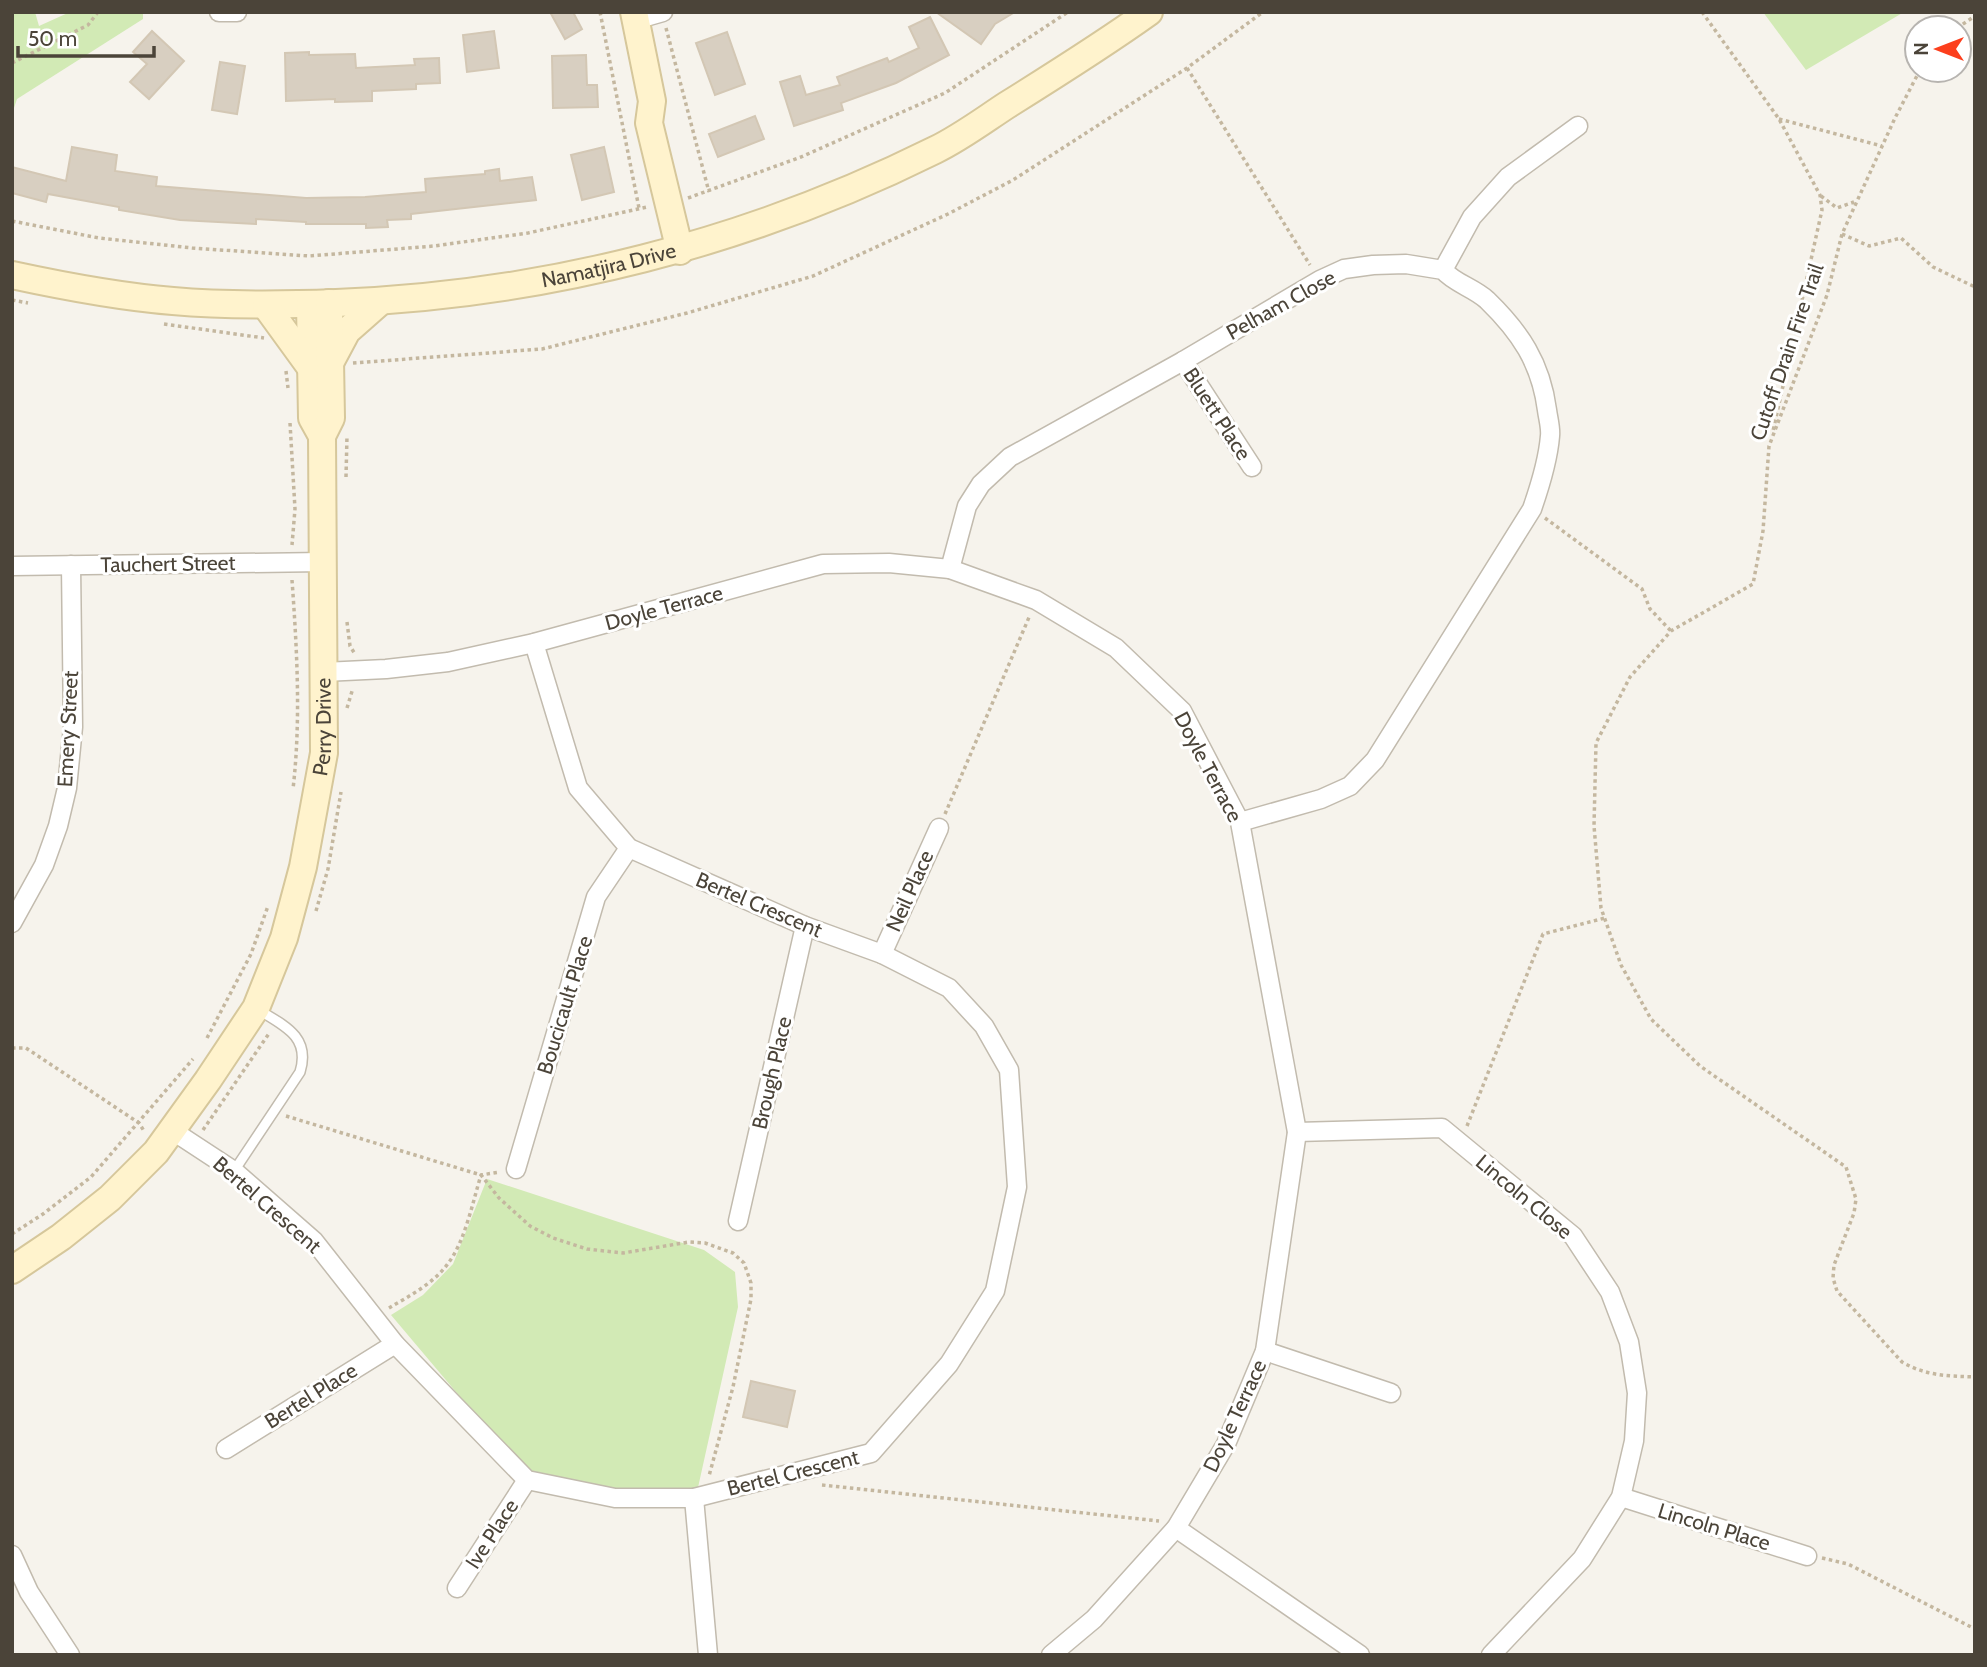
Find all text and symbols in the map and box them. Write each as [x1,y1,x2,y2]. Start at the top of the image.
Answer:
scale bar [18,14,154,58]
north arrow [1903,14,1973,84]
text: 50 m [28,26,77,51]
text: N [1910,42,1933,56]
street label: Namatjira Drive [539,237,679,292]
street label: Cutoff Drain Fire Trail [1744,260,1829,444]
street label: Pelham Close [1222,264,1340,345]
street label: Bluett Place [1178,363,1257,465]
street label: Tauchert Street [100,550,236,577]
street label: Doyle Terrace [602,580,726,635]
street label: Emery Street [52,670,83,788]
street label: Perry Drive [307,677,336,778]
street label: Doyle Terrace [1169,707,1248,826]
street label: Neil Place [881,846,939,935]
street label: Bertel Crescent [692,867,826,942]
street label: Boucicault Place [532,932,598,1077]
street label: Brough Place [746,1014,797,1132]
street label: Lincoln Close [1471,1149,1578,1244]
street label: Bertel Crescent [208,1151,326,1258]
street label: Doyle Terrace [1198,1355,1272,1476]
street label: Bertel Place [260,1357,362,1434]
street label: Bertel Crescent [724,1444,861,1501]
street label: Ive Place [460,1494,523,1573]
street label: Lincoln Place [1655,1498,1774,1556]

